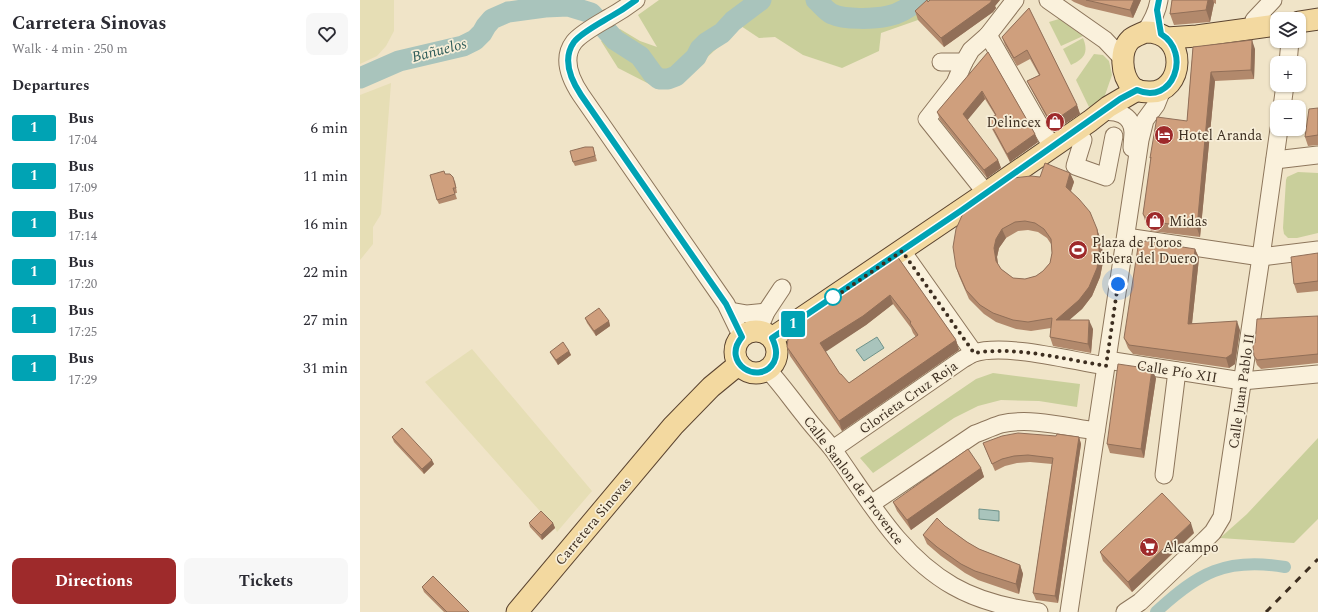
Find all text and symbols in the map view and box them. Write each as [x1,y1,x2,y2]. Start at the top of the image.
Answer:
text: Carretera Sinovas [12,9,167,38]
map controls [1270,12,1306,136]
button: layers [1270,12,1306,48]
button: heart [306,13,348,55]
water label: Bañuelos [409,32,470,69]
text: Walk · 4 min · 250 m [12,39,128,59]
button: + [1270,56,1306,92]
text: Departures [12,74,90,97]
button: − [1270,100,1306,136]
text: Bus [68,107,94,130]
shop icon: Delincex [1044,111,1066,133]
place label: Delincex [986,112,1041,133]
text: 1 [30,117,38,138]
text: 6 min [310,117,348,140]
hotel icon: Hotel Aranda [1153,124,1175,146]
place label: Hotel Aranda [1178,125,1262,146]
text: 17:04 [68,130,97,150]
text: Bus [68,155,94,178]
text: 1 [30,165,38,186]
text: 11 min [303,165,348,188]
text: 17:09 [68,178,97,198]
text: Bus [68,203,94,226]
shop icon: Midas [1144,210,1166,232]
place label: Midas [1169,211,1208,232]
text: 1 [30,213,38,234]
text: 16 min [303,213,348,236]
text: 17:14 [68,226,97,246]
place label: Plaza de Toros Ribera del Duero [1092,232,1197,269]
sports icon: Plaza de Toros Ribera del Duero [1067,239,1089,261]
text: Bus [68,251,94,274]
text: 1 [30,261,38,282]
text: 22 min [303,261,348,284]
text: 17:20 [68,274,97,294]
your location [1108,274,1128,294]
unlabelled marker [824,288,842,306]
text: Bus [68,299,94,322]
text: 1 [30,309,38,330]
text: 27 min [303,309,348,332]
line badge: 1 [780,311,806,337]
text: 1 [789,313,797,334]
text: 17:25 [68,322,97,342]
street label: Calle Juan Pablo II [1223,332,1260,450]
text: Bus [68,347,94,370]
street label: Glorieta Cruz Roja [855,355,962,439]
street label: Calle Pío XII [1135,355,1219,388]
text: 1 [30,357,38,378]
text: 31 min [303,357,348,380]
text: 17:29 [68,370,97,390]
street label: Calle Sanlon de Provence [798,411,909,549]
street label: Carretera Sinovas [550,473,637,570]
supermarket icon: Alcampo [1138,536,1160,558]
place label: Alcampo [1163,537,1219,558]
button: Directions [12,558,176,604]
button: Tickets [184,558,348,604]

